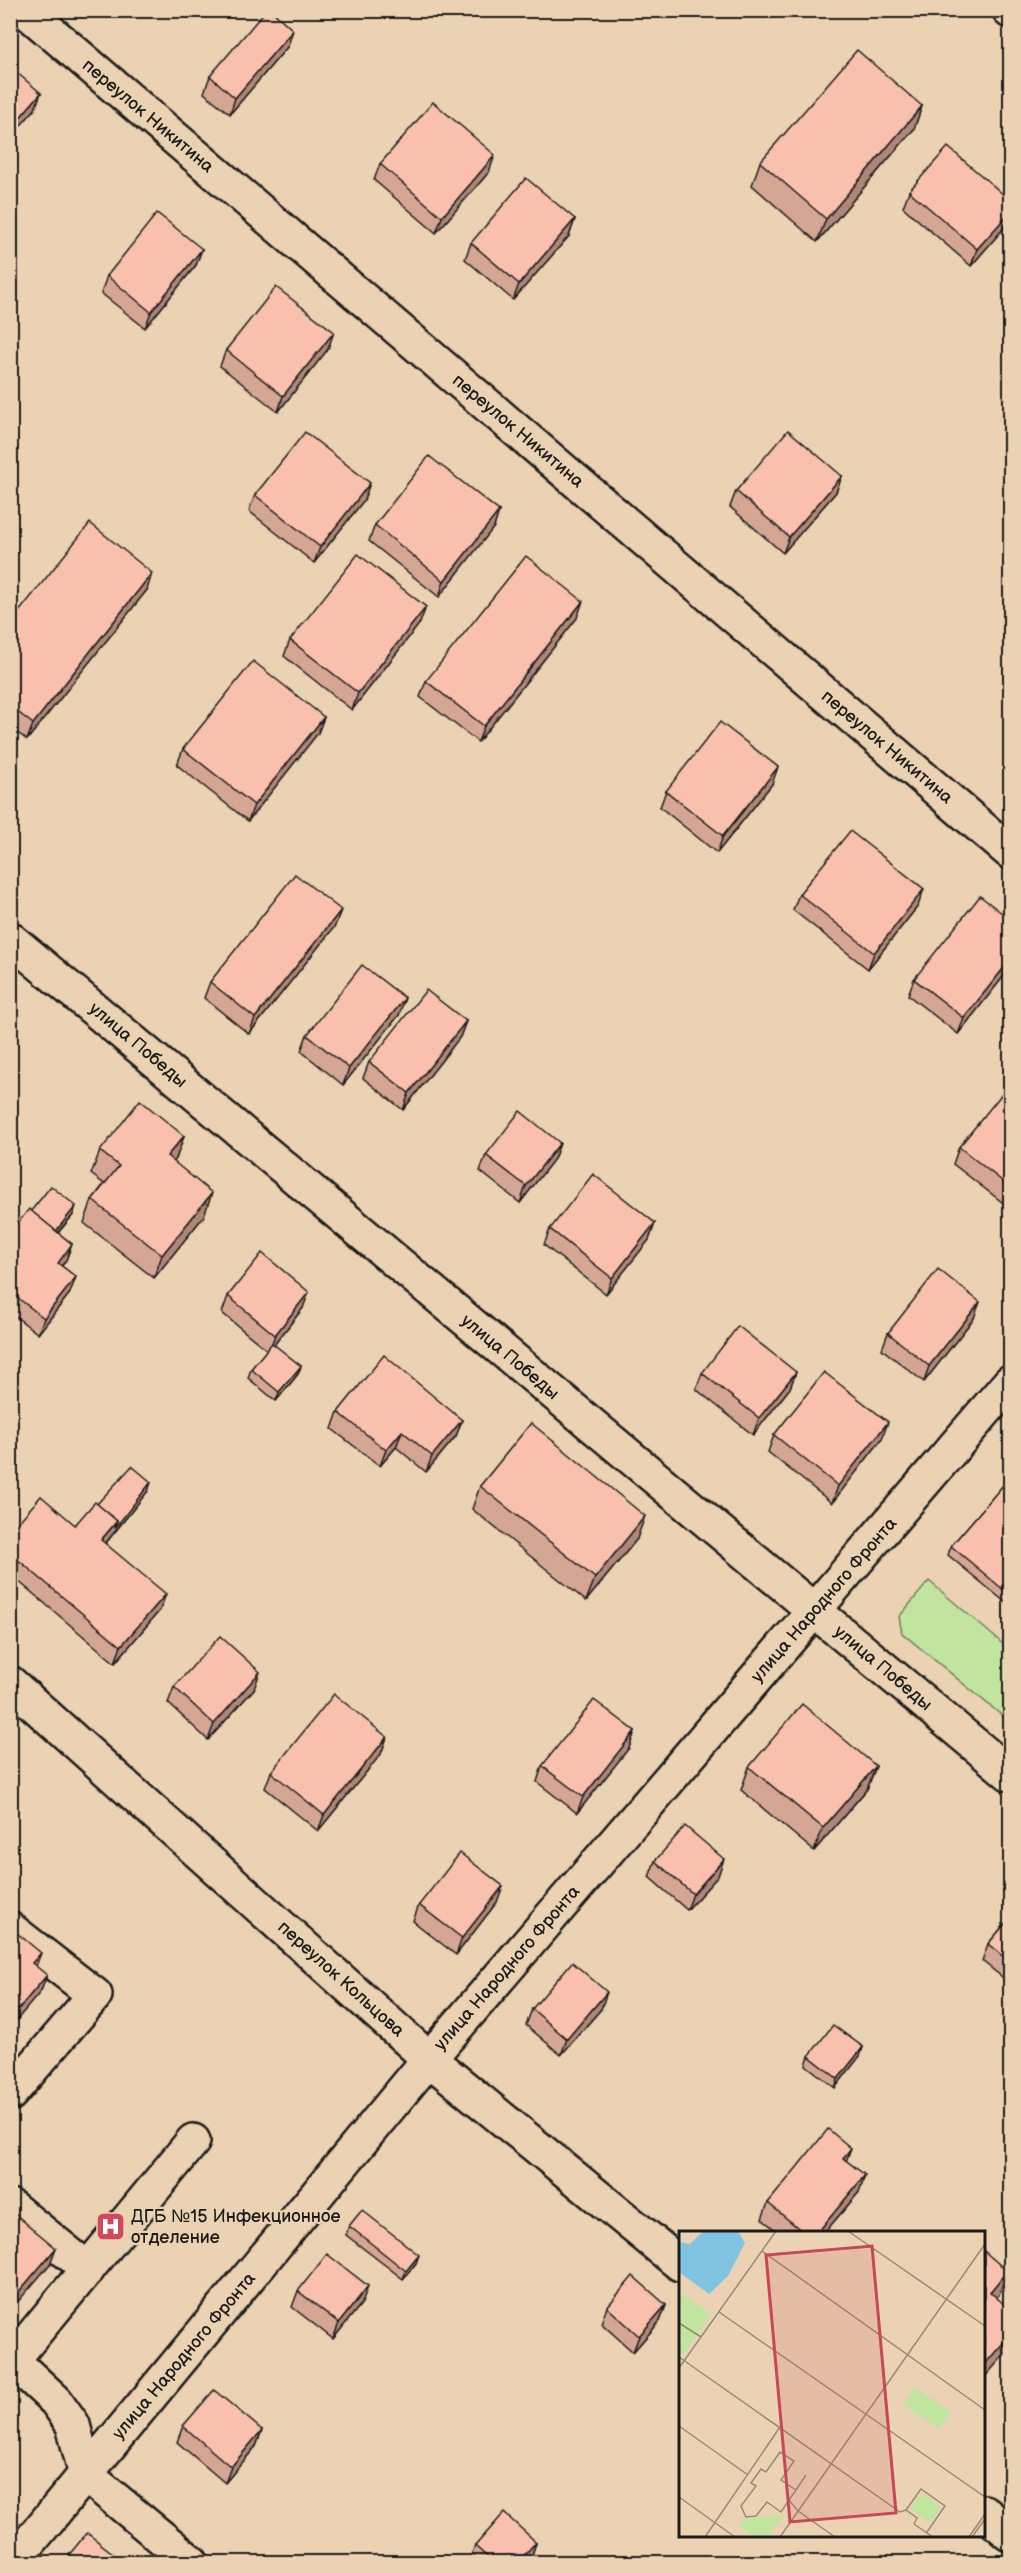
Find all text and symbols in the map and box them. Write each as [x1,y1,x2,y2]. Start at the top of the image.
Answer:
street label: переулок Никитина [78,55,218,177]
street label: переулок Никитина [448,370,588,492]
street label: переулок Никитина [817,686,957,808]
street label: улица Победы [85,998,191,1092]
street label: улица Победы [457,1310,563,1404]
street label: улица Народного Фронта [747,1513,901,1687]
street label: улица Победы [830,1621,936,1715]
street label: улица Народного Фронта [430,1881,584,2055]
street label: переулок Кольцова [273,1917,409,2042]
place label: ДГБ №15 Инфекционное отделение [131,2206,340,2248]
hospital icon: ДГБ №15 Инфекционное отделение [94,2210,126,2242]
inset map [679,2231,985,2537]
street label: улица Народного Фронта [108,2268,260,2444]

